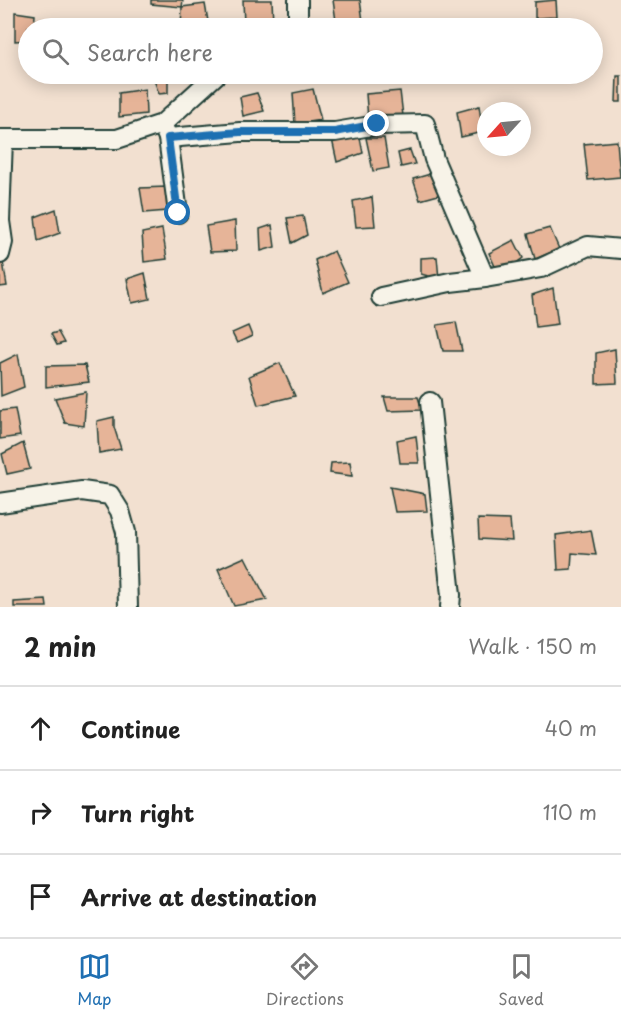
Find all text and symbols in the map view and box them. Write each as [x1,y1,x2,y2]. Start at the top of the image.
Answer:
search box [18,18,603,84]
icon: search [39,35,72,68]
text: Search here [87,35,213,68]
north arrow [477,102,531,156]
route end [363,110,389,136]
route start [164,199,190,225]
text: 2 min [24,627,97,666]
text: Walk · 150 m [468,631,597,661]
icon: ahead [24,712,57,745]
text: Continue [81,712,180,745]
text: 40 m [545,713,597,743]
icon: right [24,796,57,829]
text: Turn right [81,796,194,829]
text: 110 m [543,797,597,827]
icon: arrive [24,880,57,913]
text: Arrive at destination [81,880,317,913]
tab: Map [77,950,111,1010]
tab: Directions [266,950,344,1010]
tab: Saved [498,950,544,1010]

